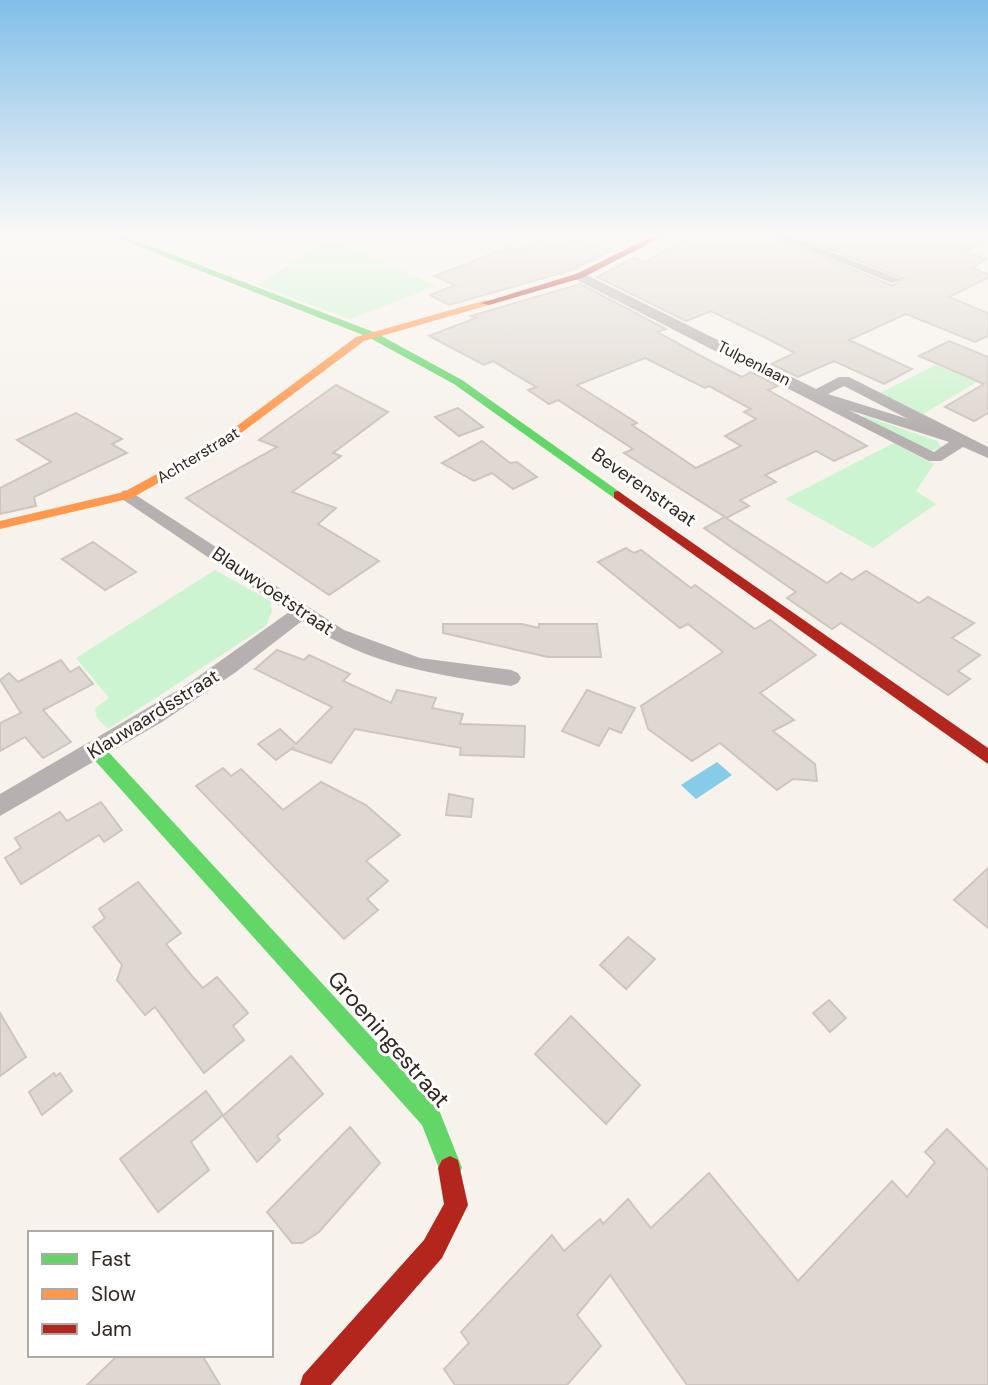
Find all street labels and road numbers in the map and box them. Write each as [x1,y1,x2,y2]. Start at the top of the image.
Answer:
street label: Tulpenlaan [714,336,794,390]
street label: Achterstraat [153,422,243,488]
street label: Beverenstraat [587,442,701,532]
street label: Blauwvoetstraat [207,541,339,641]
street label: Klauwaardsstraat [82,663,224,765]
street label: Groeningestraat [321,964,457,1114]

